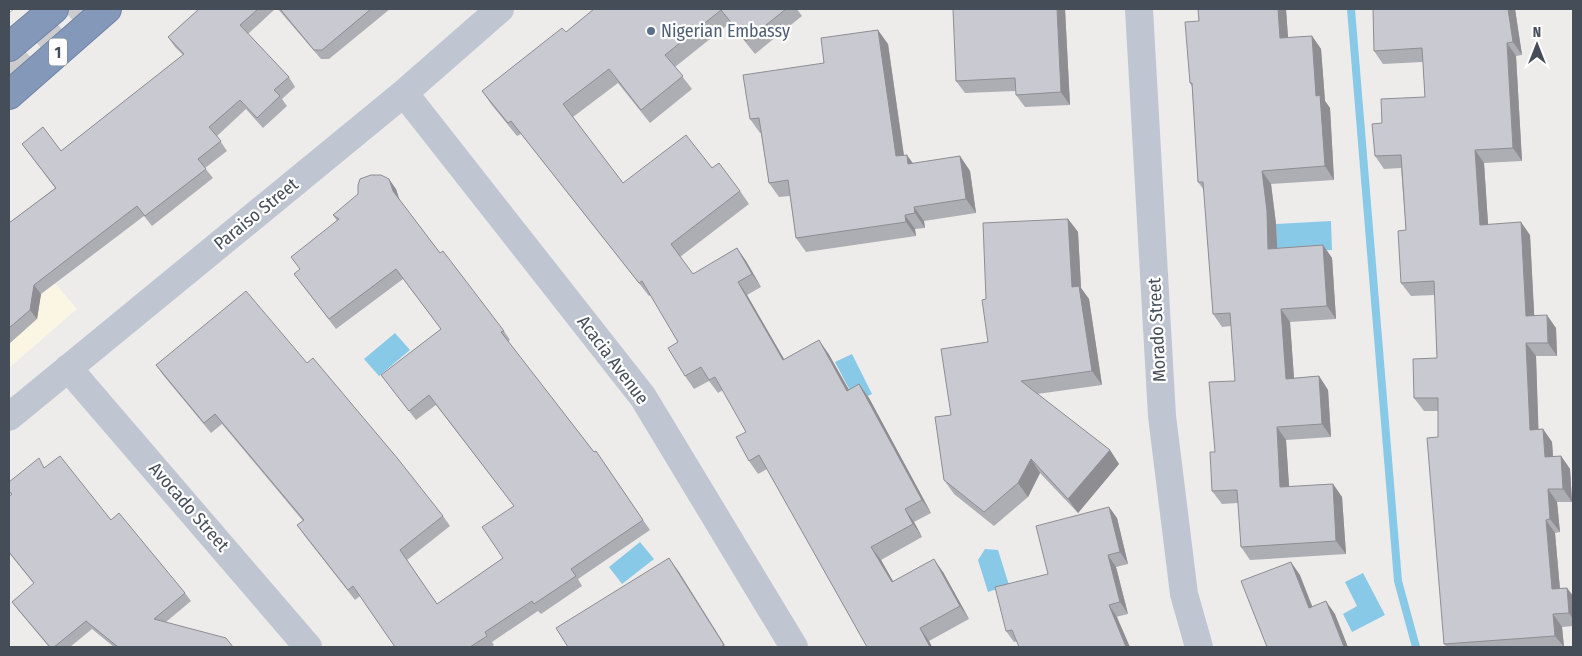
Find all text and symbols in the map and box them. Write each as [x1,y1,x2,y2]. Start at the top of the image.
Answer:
place label: Nigerian Embassy [661,20,790,42]
north arrow [1512,20,1562,70]
text: N [1533,24,1541,41]
marker: Nigerian Embassy [645,25,657,37]
road number: 1 [49,38,67,66]
street label: Paraiso Street [209,173,303,255]
street label: Morado Street [1143,277,1171,383]
street label: Acacia Avenue [573,311,653,409]
street label: Avocado Street [144,458,234,556]

